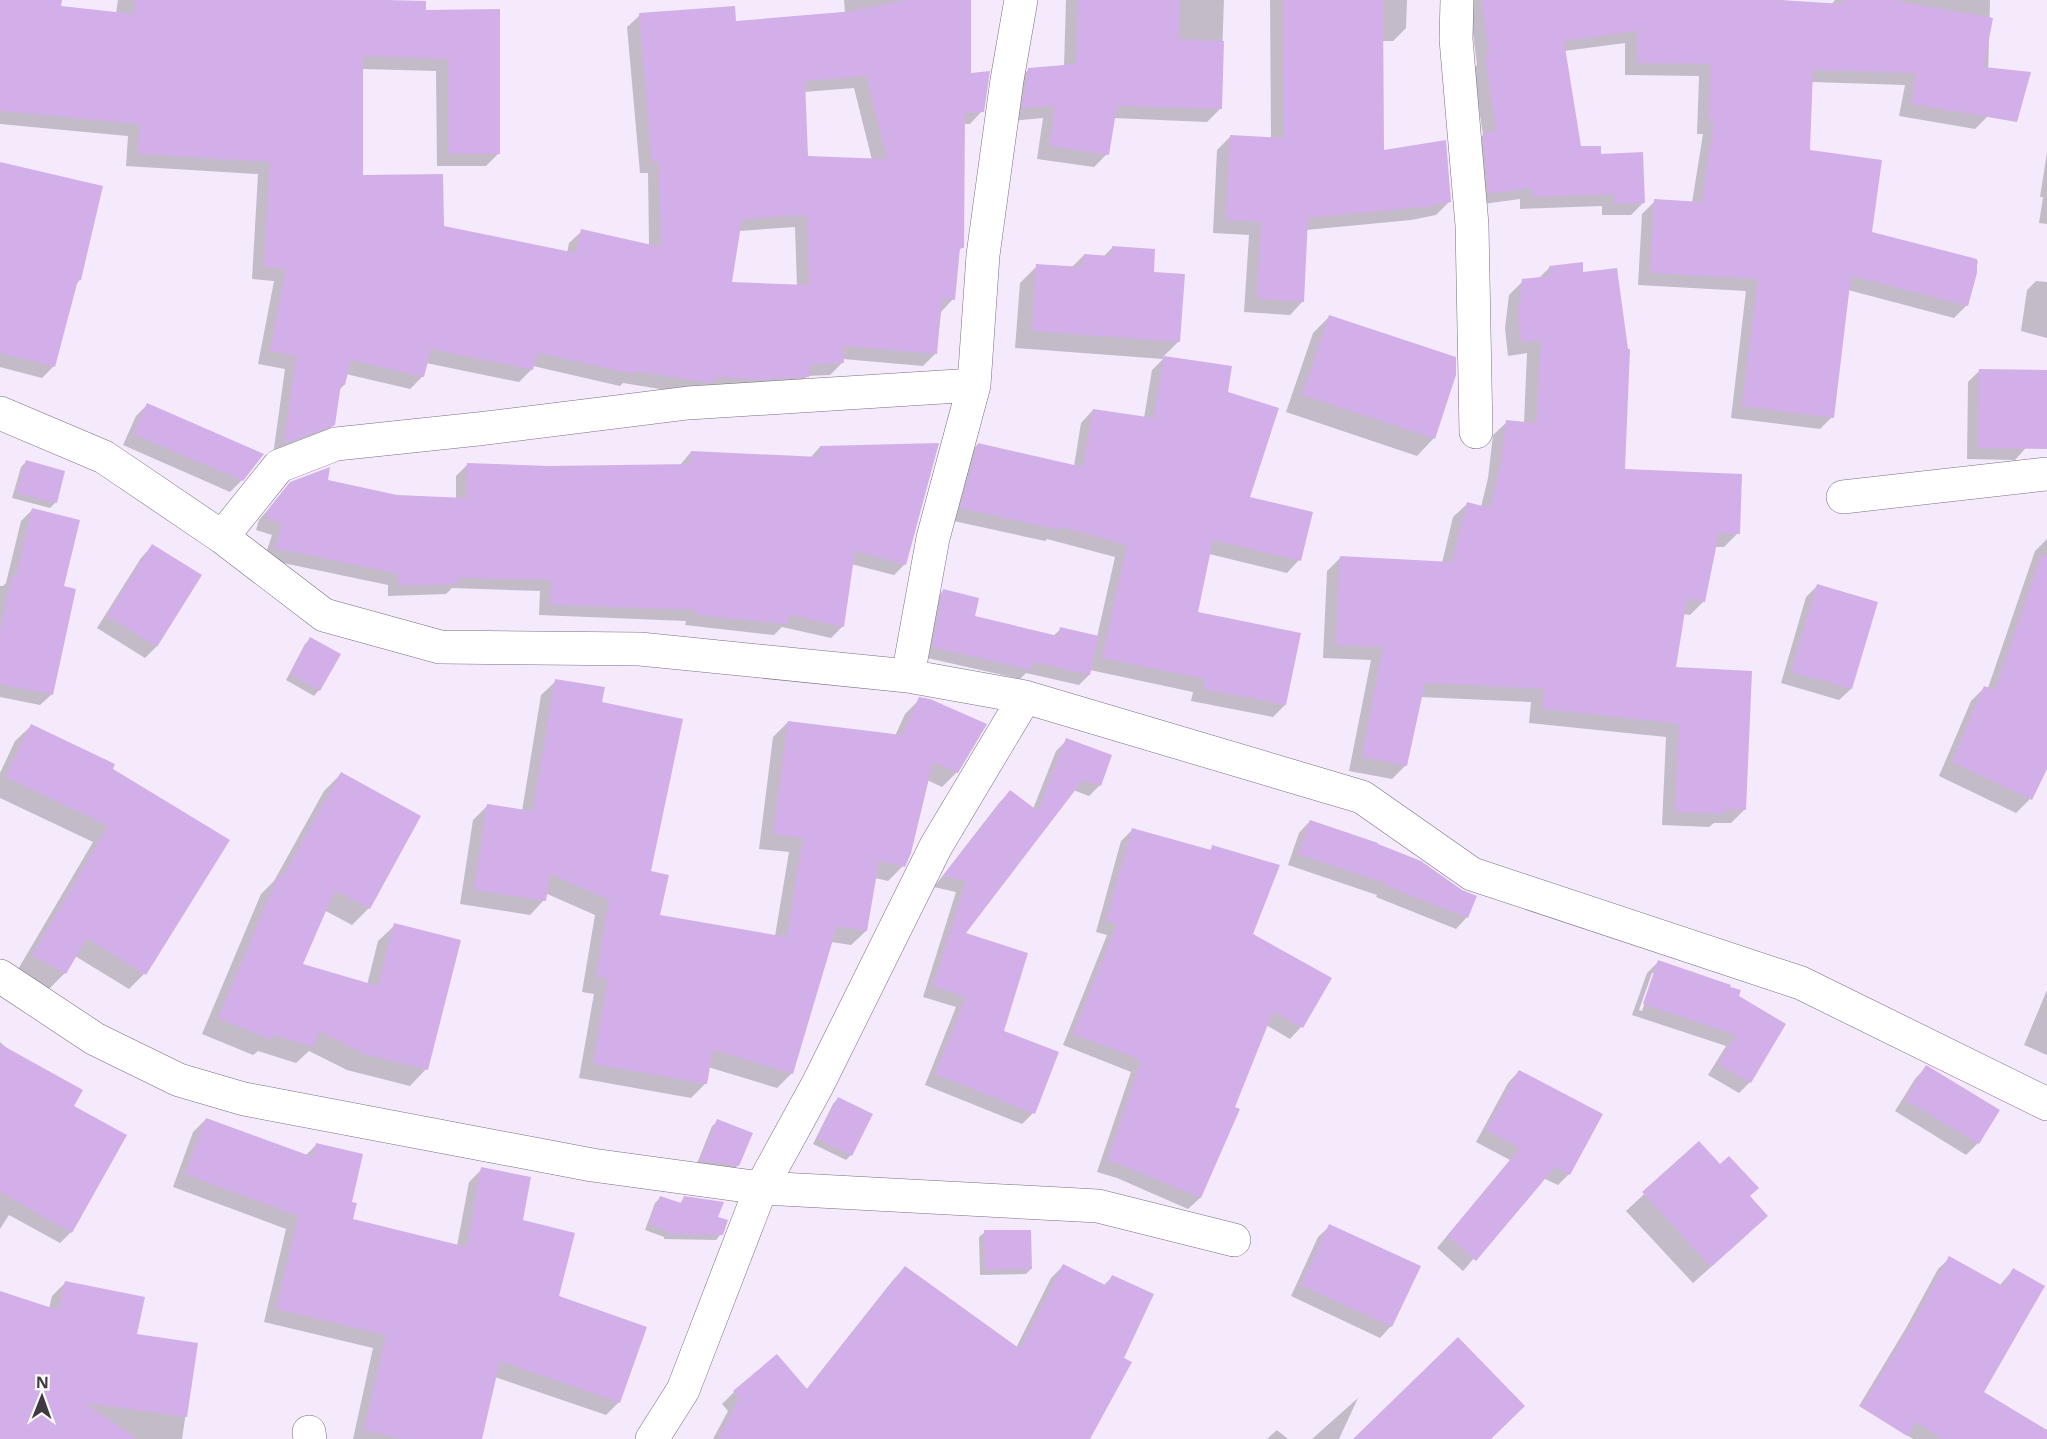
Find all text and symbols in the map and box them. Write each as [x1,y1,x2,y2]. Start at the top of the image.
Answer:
north arrow [12,1367,72,1427]
text: N [36,1371,49,1393]

